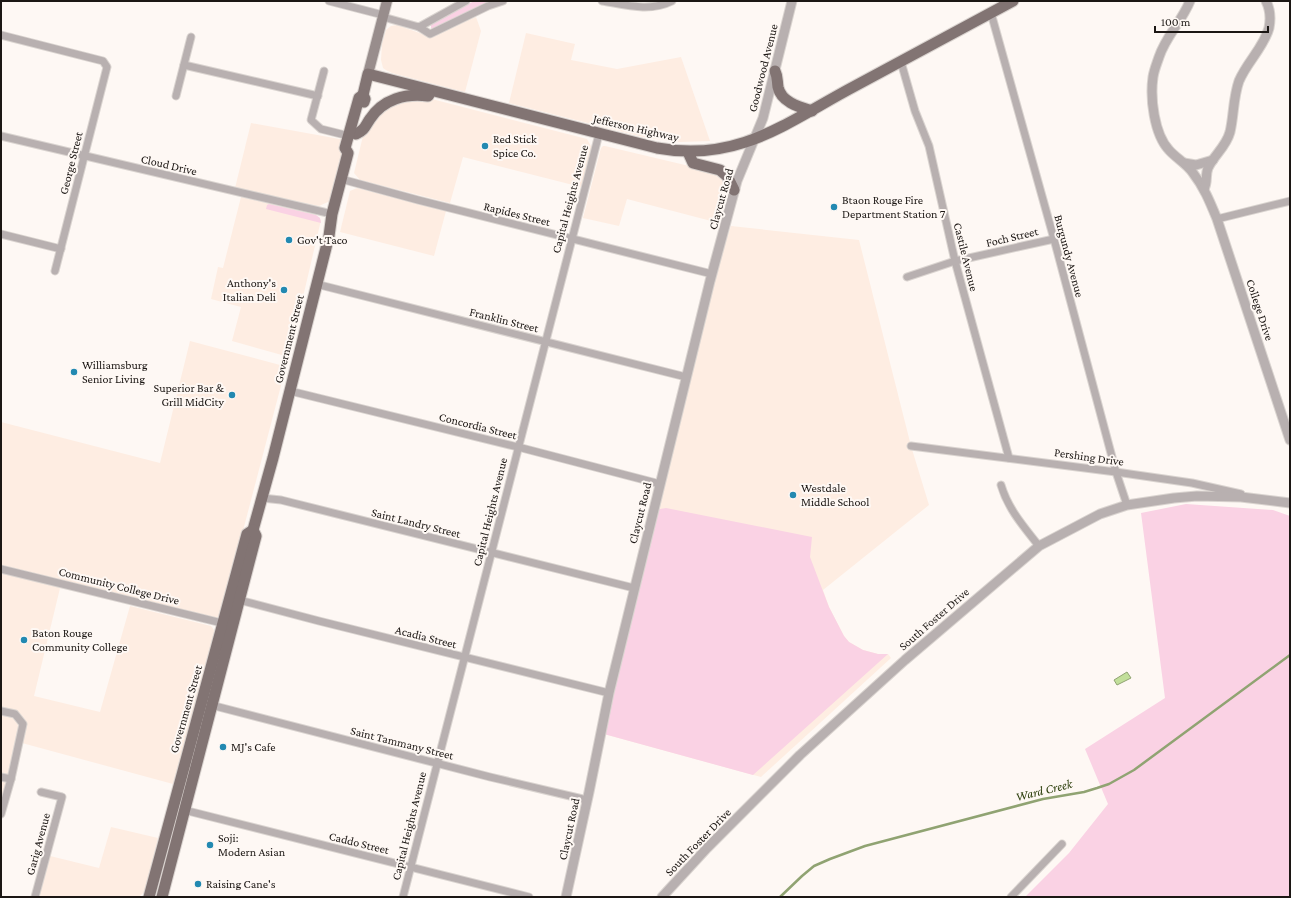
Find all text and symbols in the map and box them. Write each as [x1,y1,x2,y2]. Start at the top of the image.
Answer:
scale bar [1155,8,1268,34]
text: 100 m [1161,15,1191,29]
street label: Goodwood Avenue [745,22,781,114]
street label: Jefferson Highway [591,111,681,145]
street label: George Street [56,129,86,196]
place label: Red Stick Spice Co. [493,132,537,160]
marker: Red Stick Spice Co. [480,141,490,151]
street label: Capital Heights Avenue [549,143,591,255]
street label: Cloud Drive [140,152,198,178]
street label: Claycut Road [706,166,737,231]
place label: Btaon Rouge Fire Department Station 7 [842,193,946,221]
street label: Rapides Street [482,199,553,229]
marker: Btaon Rouge Fire Department Station 7 [829,202,839,212]
street label: Burgundy Avenue [1051,213,1087,299]
street label: Castile Avenue [951,221,981,293]
street label: Foch Street [984,224,1041,250]
place label: Gov't Taco [297,233,348,247]
marker: Gov't Taco [284,235,294,245]
place label: Anthony's Italian Deli [223,276,276,304]
street label: College Drive [1243,277,1277,343]
marker: Anthony's Italian Deli [279,285,289,295]
street label: Government Street [271,292,307,385]
street label: Franklin Street [468,305,541,336]
place label: Williamsburg Senior Living [82,358,148,386]
marker: Williamsburg Senior Living [69,367,79,377]
place label: Superior Bar & Grill MidCity [154,381,225,409]
marker: Superior Bar & Grill MidCity [227,390,237,400]
street label: Concordia Street [438,410,519,443]
street label: Pershing Drive [1053,445,1125,469]
street label: Capital Heights Avenue [470,456,510,568]
street label: Claycut Road [626,480,655,545]
place label: Westdale Middle School [801,481,869,509]
marker: Westdale Middle School [788,490,798,500]
street label: Saint Landry Street [370,505,463,541]
street label: Community College Drive [57,564,181,608]
street label: South Foster Drive [896,585,972,653]
street label: Acadia Street [394,623,459,652]
place label: Baton Rouge Community College [32,626,127,654]
marker: Baton Rouge Community College [19,635,29,645]
street label: Government Street [167,663,206,754]
street label: Saint Tammany Street [349,723,456,763]
place label: MJ's Cafe [231,740,276,754]
marker: MJ's Cafe [218,742,228,752]
street label: Capital Heights Avenue [389,770,429,882]
water label: Ward Creek [1014,775,1075,804]
street label: Claycut Road [556,796,583,861]
street label: South Foster Drive [662,805,734,879]
street label: Garig Avenue [23,811,53,877]
street label: Caddo Street [327,829,392,857]
place label: Soji: Modern Asian [218,831,286,859]
marker: Soji: Modern Asian [205,840,215,850]
place label: Raising Cane's [206,877,276,891]
marker: Raising Cane's [193,879,203,889]

